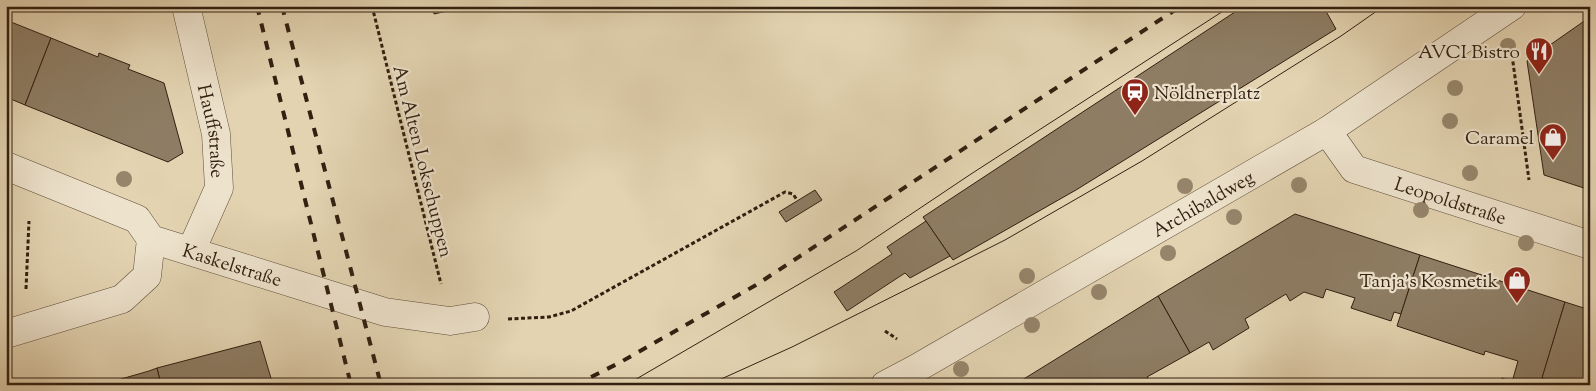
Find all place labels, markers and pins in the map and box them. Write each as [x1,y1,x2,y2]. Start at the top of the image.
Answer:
restaurant icon: AVCI Bistro [1524,36,1554,75]
place label: AVCI Bistro [1418,40,1520,67]
station icon: Nöldnerplatz [1120,77,1150,116]
place label: Nöldnerplatz [1154,81,1260,108]
shop icon: Caramel [1538,122,1568,161]
place label: Caramel [1465,126,1534,153]
shop icon: Tanja's Kosmetik [1502,265,1532,304]
place label: Tanja's Kosmetik [1360,269,1499,296]

